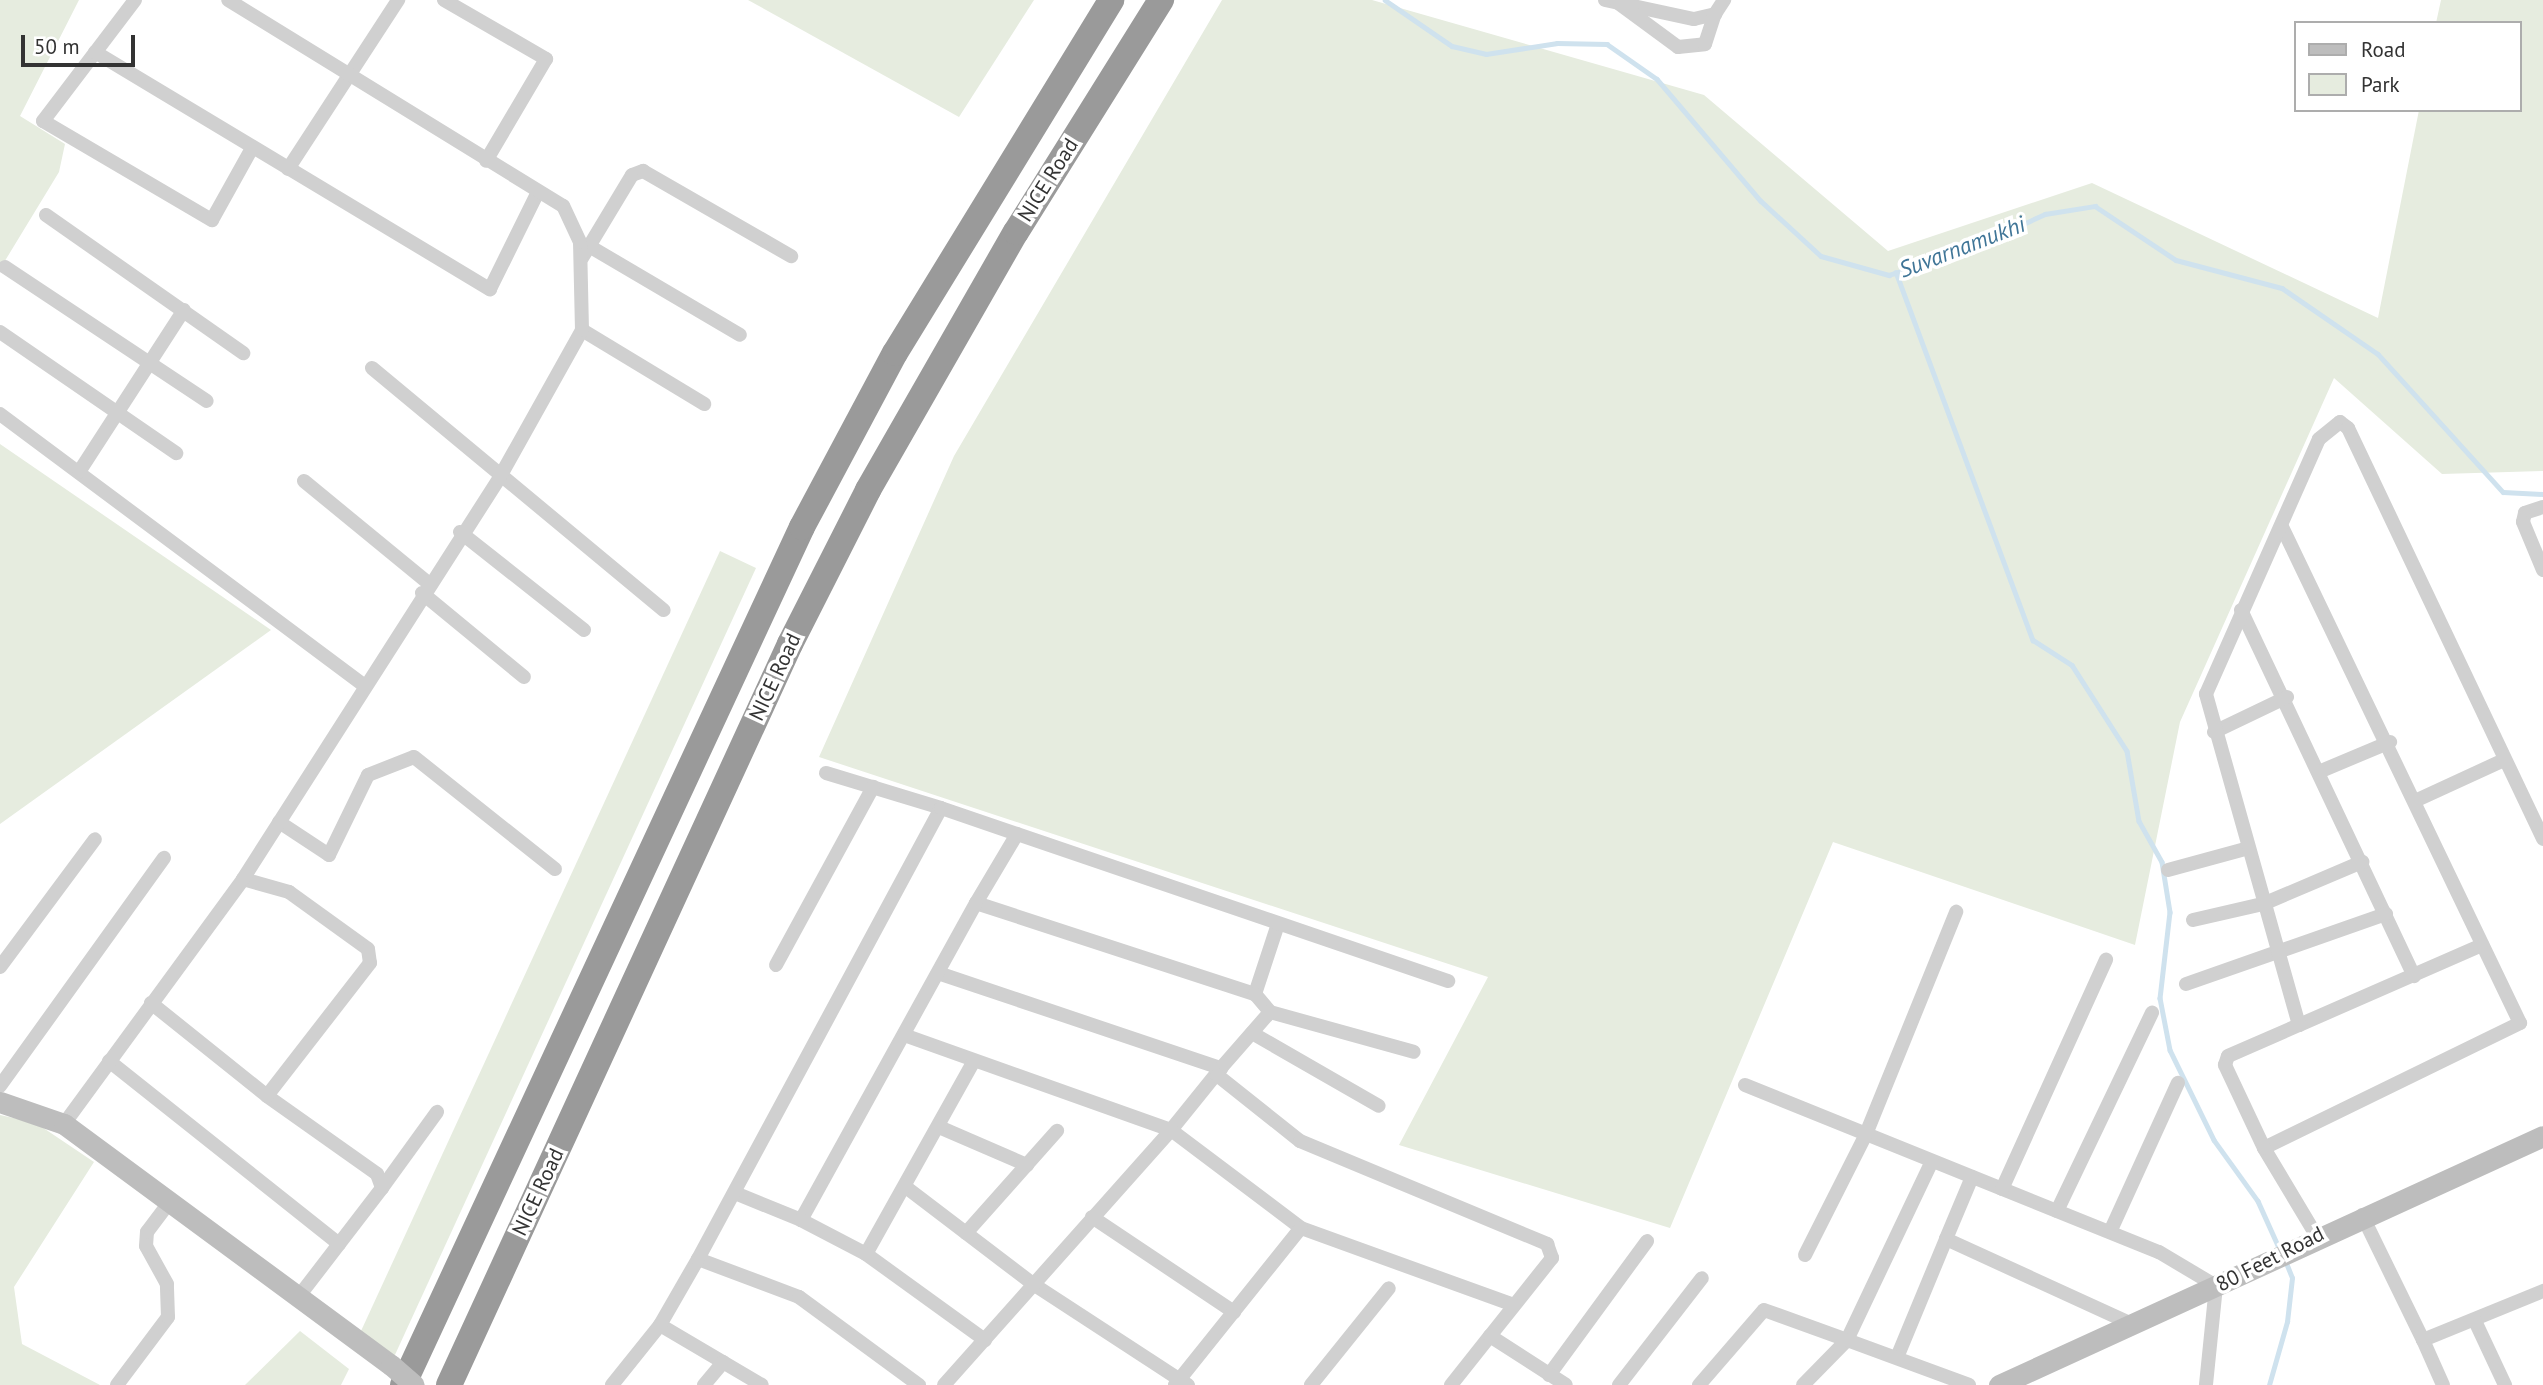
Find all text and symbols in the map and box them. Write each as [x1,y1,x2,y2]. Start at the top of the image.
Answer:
scale bar [24,21,138,65]
legend [2294,21,2522,112]
text: 50 m [34,33,80,60]
text: Road [2361,36,2405,63]
text: Park [2361,71,2400,98]
street label: NICE Road [1013,134,1083,226]
water label: Suvarnamukhi [1895,210,2029,284]
street label: NICE Road [744,629,806,725]
street label: NICE Road [507,1144,569,1240]
street label: 80 Feet Road [2212,1221,2328,1297]

